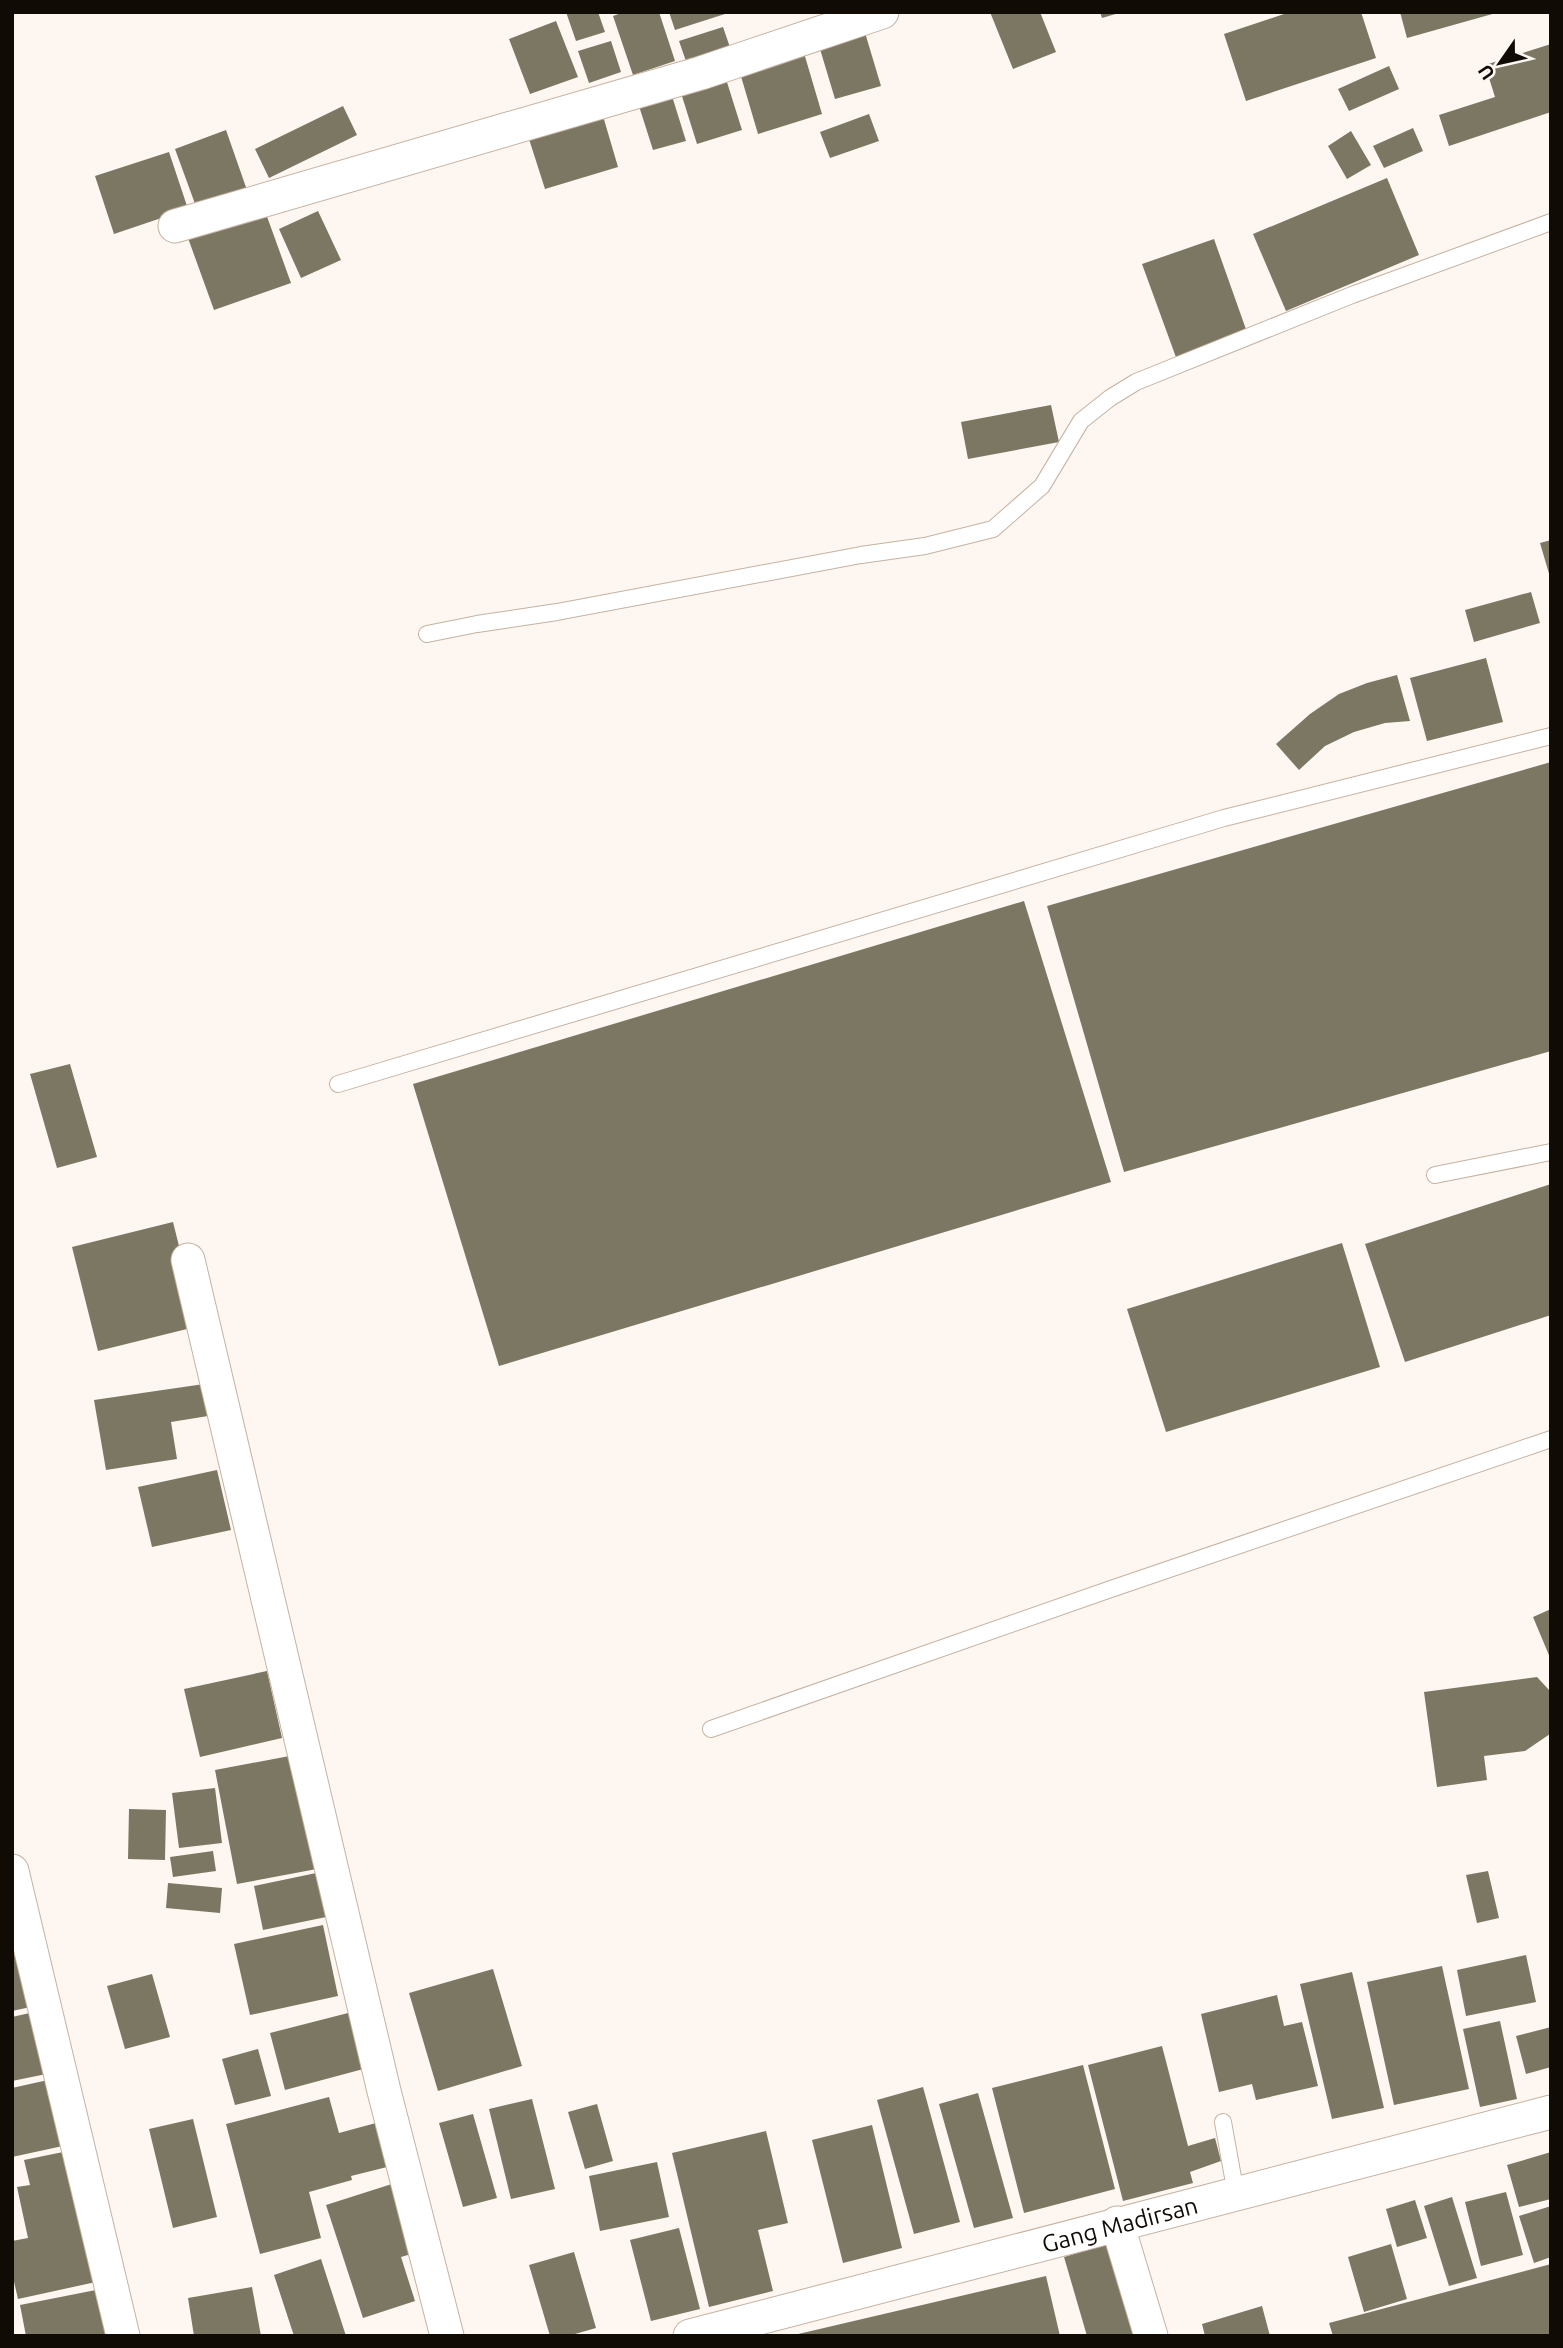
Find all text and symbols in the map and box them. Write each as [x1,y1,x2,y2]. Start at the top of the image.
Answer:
north arrow [1465,28,1535,98]
text: U [1473,61,1499,84]
street label: Gang Madirsan [1039,2191,1201,2257]

